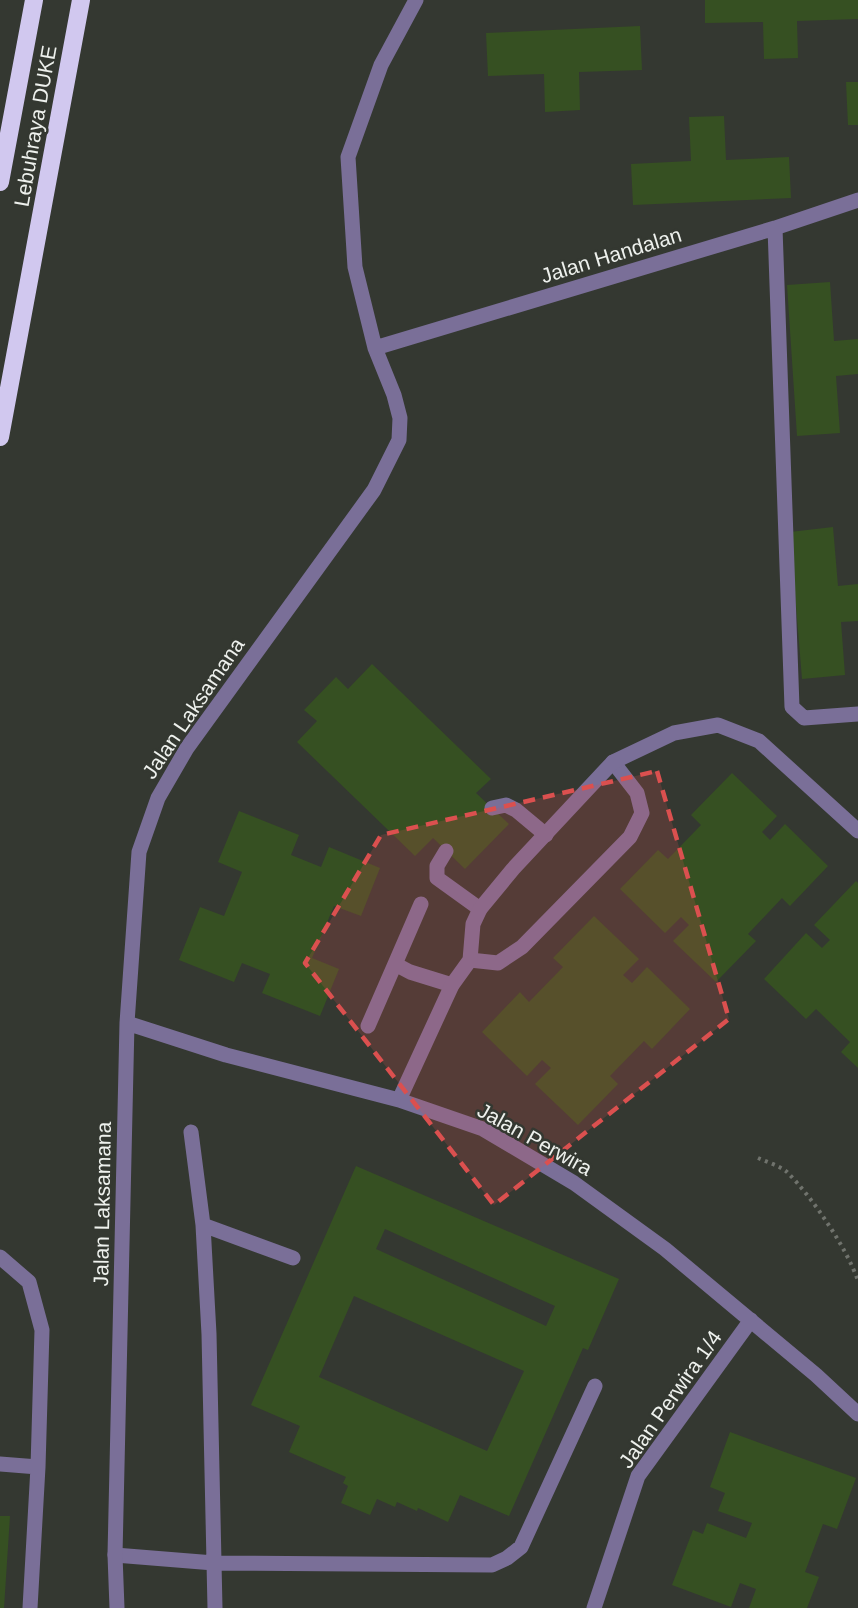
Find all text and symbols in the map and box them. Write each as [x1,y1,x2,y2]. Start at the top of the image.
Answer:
street label: Lebuhraya DUKE [9,44,61,208]
street label: Jalan Handalan [538,223,684,287]
street label: Jalan Laksamana [137,633,249,783]
street label: Jalan Perwira [474,1098,596,1180]
street label: Jalan Laksamana [89,1121,115,1286]
street label: Jalan Perwira 1/4 [614,1326,726,1472]

